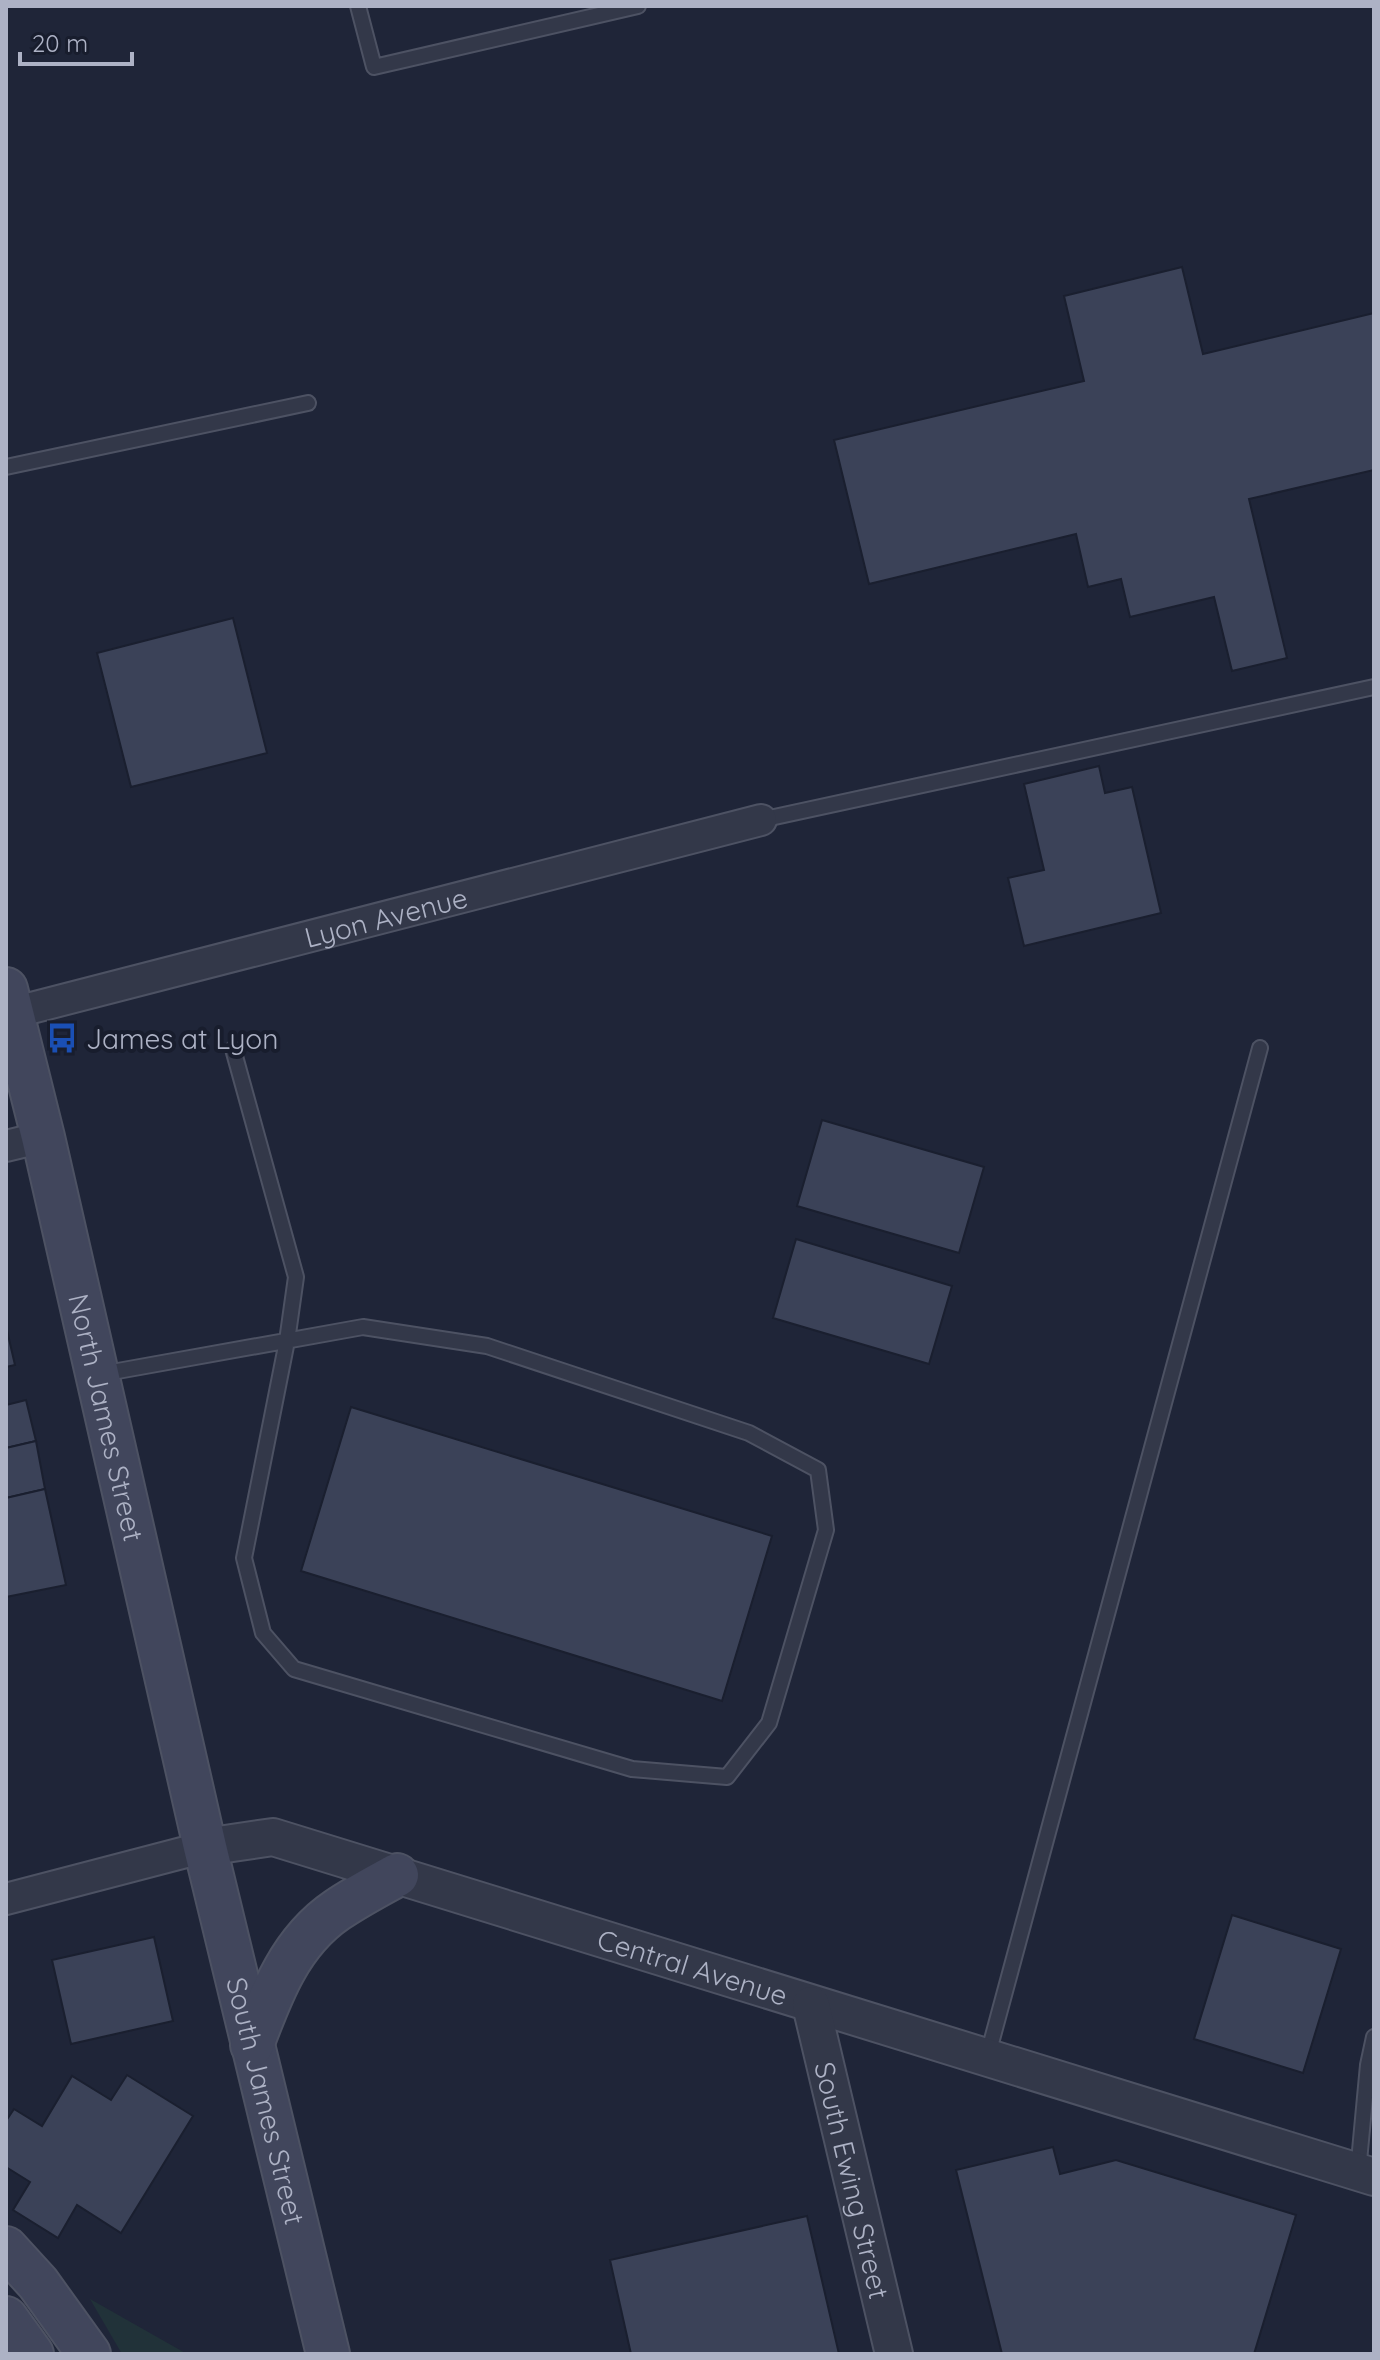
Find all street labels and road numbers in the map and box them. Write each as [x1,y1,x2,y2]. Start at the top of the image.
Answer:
street label: Lyon Avenue [301,879,471,954]
street label: North James Street [62,1290,152,1544]
street label: Central Avenue [593,1921,792,2012]
street label: South James Street [220,1974,313,2228]
street label: South Ewing Street [808,2058,898,2302]

